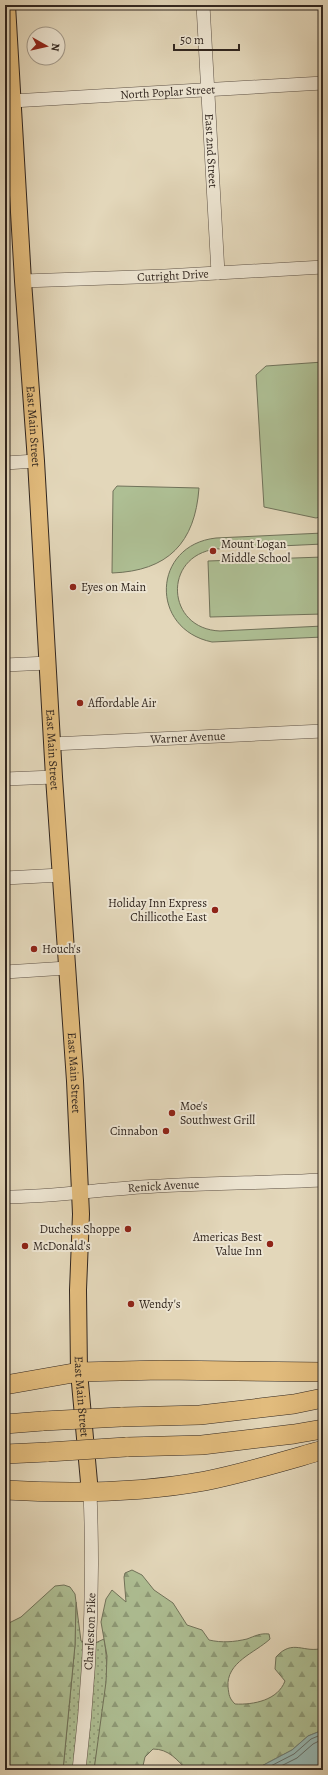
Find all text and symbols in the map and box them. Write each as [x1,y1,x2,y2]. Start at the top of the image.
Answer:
north arrow [26,26,66,66]
scale bar [174,26,239,52]
text: 50 m [180,32,204,48]
text: N [47,42,63,52]
street label: North Poplar Street [120,81,216,103]
street label: East 2nd Street [201,113,221,188]
street label: Cutright Drive [137,266,209,285]
street label: East Main Street [23,385,44,467]
place label: Mount Logan Middle School [221,536,291,566]
marker: Mount Logan Middle School [208,546,218,556]
place label: Eyes on Main [81,579,146,595]
marker: Eyes on Main [68,582,78,592]
place label: Affordable Air [87,695,157,711]
marker: Affordable Air [75,698,85,708]
street label: East Main Street [42,709,63,791]
street label: Warner Avenue [149,728,226,747]
place label: Holiday Inn Express Chillicothe East [108,895,207,925]
marker: Holiday Inn Express Chillicothe East [210,905,220,915]
place label: Houch's [42,941,81,957]
marker: Houch's [29,944,39,954]
street label: East Main Street [64,1032,84,1114]
place label: Moe's Southwest Grill [180,1098,255,1128]
marker: Moe's Southwest Grill [167,1108,177,1118]
place label: Cinnabon [110,1123,158,1139]
marker: Cinnabon [161,1126,171,1136]
street label: Renick Avenue [127,1176,200,1196]
place label: Duchess Shoppe [40,1221,120,1237]
marker: Duchess Shoppe [123,1224,133,1234]
place label: Americas Best Value Inn [192,1229,262,1259]
place label: McDonald's [33,1238,91,1254]
marker: Americas Best Value Inn [265,1239,275,1249]
marker: McDonald's [20,1241,30,1251]
place label: Wendy's [138,1296,181,1312]
marker: Wendy's [126,1299,136,1309]
street label: East Main Street [71,1356,93,1438]
street label: Charleston Pike [80,1593,99,1671]

